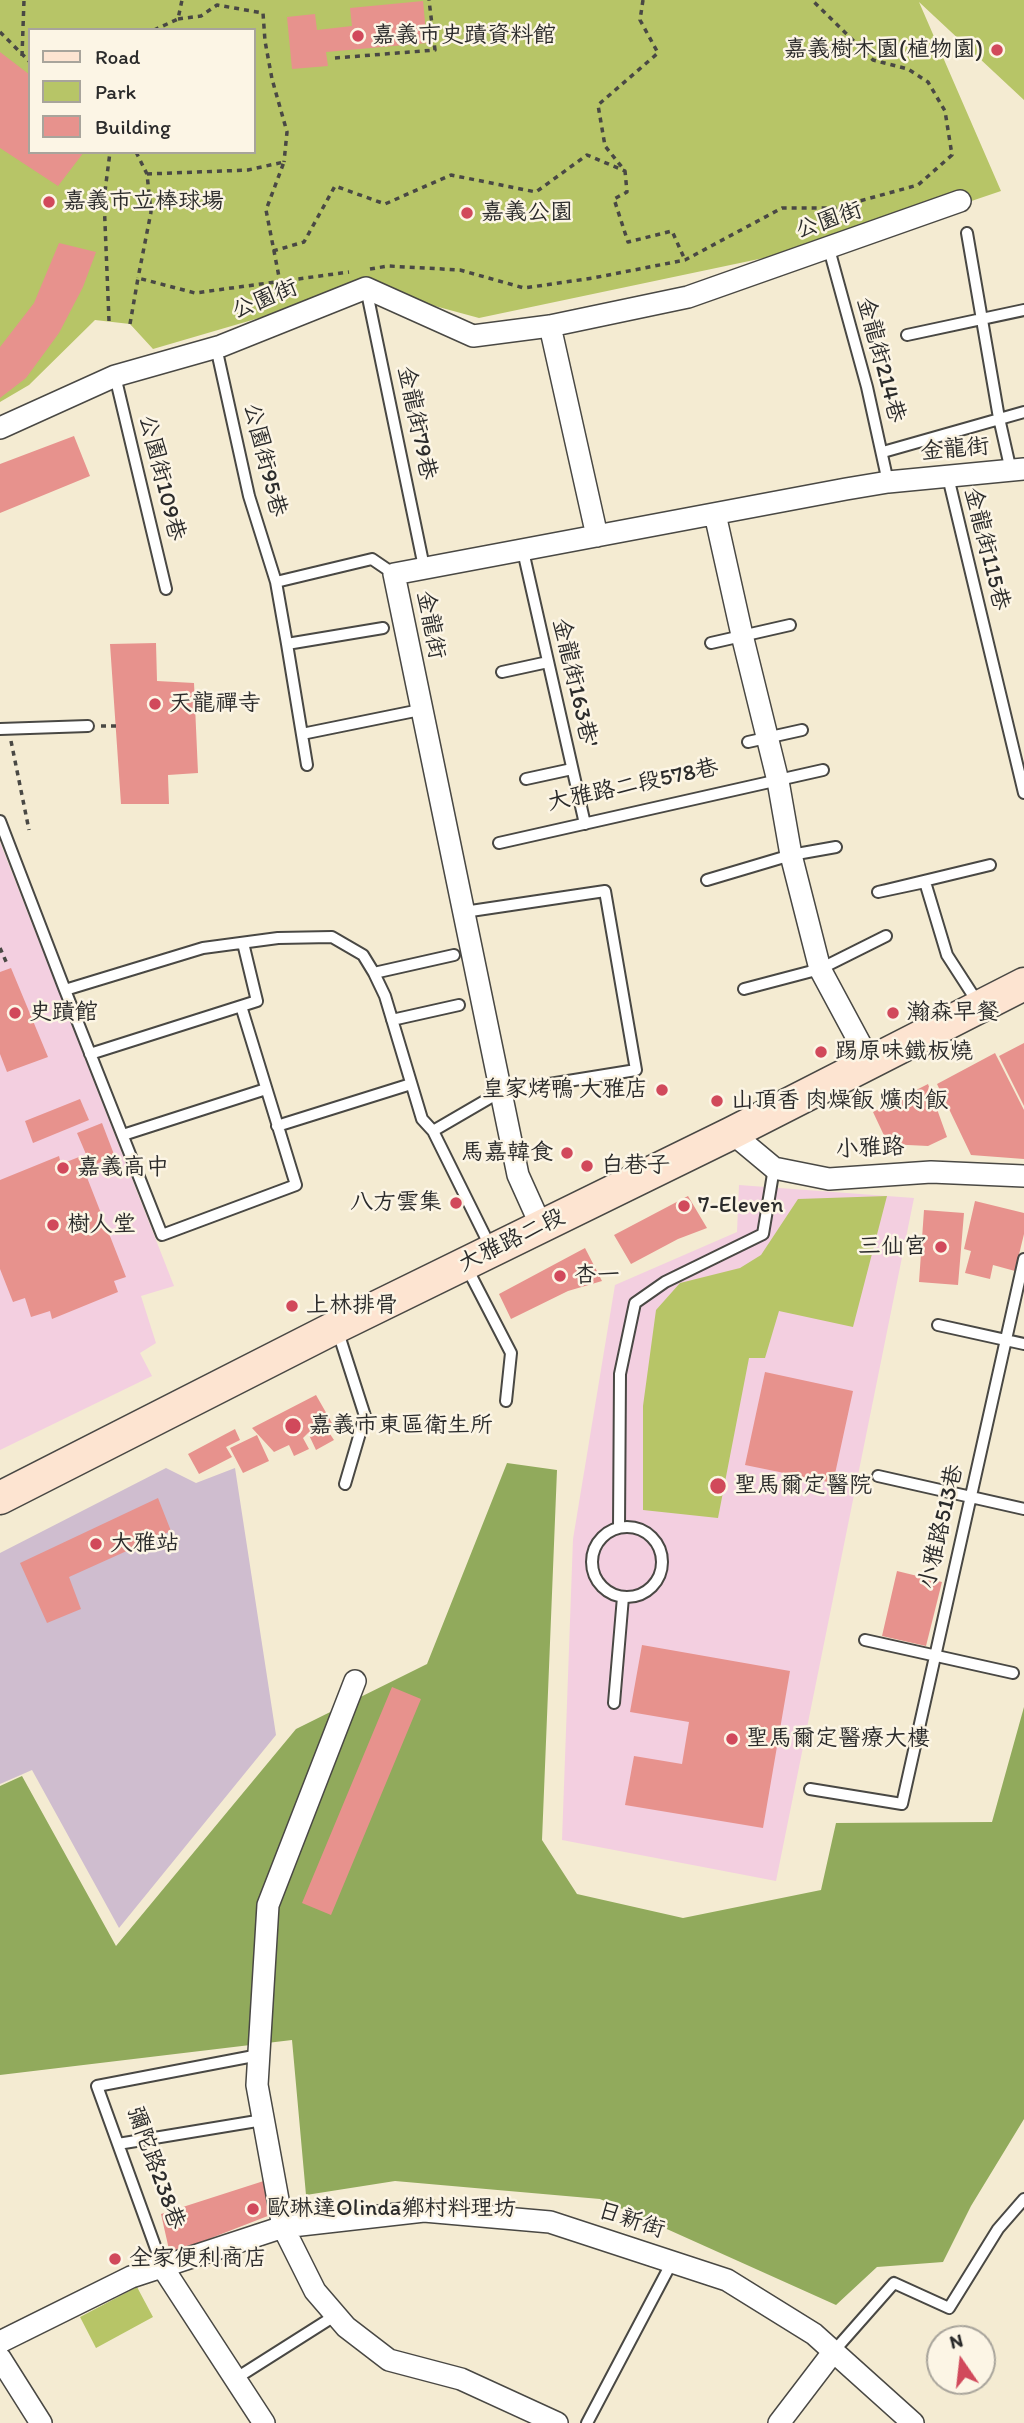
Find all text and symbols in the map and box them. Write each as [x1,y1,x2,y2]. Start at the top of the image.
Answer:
place label: 嘉義市史蹟資料館 [372,22,556,50]
legend [28,28,256,154]
marker: 嘉義市史蹟資料館 [350,28,366,44]
place label: 嘉義樹木園(植物園) [784,36,983,64]
marker: 嘉義樹木園(植物園) [989,42,1005,58]
text: Road [95,44,140,69]
text: Park [95,79,136,104]
text: Building [95,114,171,139]
place label: 嘉義市立棒球場 [63,188,224,216]
marker: 嘉義市立棒球場 [41,194,57,210]
street label: 公園街 [792,197,866,245]
place label: 嘉義公園 [481,199,573,227]
marker: 嘉義公園 [459,205,475,221]
street label: 公園街 [228,274,302,326]
street label: 金龍街214巷 [850,294,910,426]
street label: 金龍街79巷 [391,364,441,482]
street label: 公園街95巷 [237,400,291,520]
street label: 公園街109巷 [132,412,190,544]
street label: 金龍街 [919,433,991,467]
street label: 金龍街115巷 [957,485,1015,613]
street label: 金龍街 [410,589,450,661]
street label: 金龍街163巷' [546,616,602,750]
place label: 天龍禪寺 [169,690,261,718]
marker: 天龍禪寺 [147,696,163,712]
street label: 大雅路二段578巷 [545,754,721,818]
place label: 史蹟館 [29,999,98,1027]
place label: 瀚森早餐 [907,999,999,1027]
marker: 史蹟館 [7,1005,23,1021]
marker: 瀚森早餐 [885,1005,901,1021]
place label: 踢原味鐵板燒 [835,1038,973,1066]
marker: 踢原味鐵板燒 [813,1044,829,1060]
place label: 皇家烤鴨 大雅店 [482,1076,648,1104]
marker: 皇家烤鴨 大雅店 [654,1082,670,1098]
place label: 山頂香 肉燥飯 爌肉飯 [731,1087,948,1115]
marker: 山頂香 肉燥飯 爌肉飯 [709,1093,725,1109]
street label: 小雅路 [835,1133,905,1165]
place label: 馬嘉韓食 [461,1139,553,1167]
marker: 馬嘉韓食 [559,1145,575,1161]
place label: 白巷子 [601,1152,670,1180]
place label: 嘉義高中 [77,1154,169,1182]
marker: 白巷子 [579,1158,595,1174]
marker: 嘉義高中 [55,1160,71,1176]
place label: 八方雲集 [350,1189,442,1217]
place label: 7-Eleven [698,1192,783,1220]
marker: 八方雲集 [448,1195,464,1211]
marker: 7-Eleven [676,1198,692,1214]
street label: 大雅路二段 [454,1203,570,1279]
place label: 樹人堂 [67,1211,136,1239]
marker: 樹人堂 [45,1217,61,1233]
place label: 三仙宮 [858,1233,927,1261]
marker: 三仙宮 [933,1239,949,1255]
place label: 杏一 [574,1262,620,1290]
marker: 杏一 [552,1268,568,1284]
place label: 上林排骨 [306,1292,398,1320]
marker: 上林排骨 [284,1298,300,1314]
place label: 嘉義市東區衛生所 [309,1412,493,1440]
marker: 嘉義市東區衛生所 [283,1416,303,1436]
street label: 小雅路513巷 [914,1462,970,1592]
place label: 聖馬爾定醫院 [734,1472,872,1500]
marker: 聖馬爾定醫院 [708,1476,728,1496]
place label: 大雅站 [110,1530,179,1558]
marker: 大雅站 [88,1536,104,1552]
place label: 聖馬爾定醫療大樓 [746,1725,930,1753]
marker: 聖馬爾定醫療大樓 [724,1731,740,1747]
street label: 彌陀路238巷 [120,2103,190,2233]
place label: 歐琳達Olinda鄉村料理坊 [267,2195,516,2223]
street label: 日新街 [594,2197,668,2245]
marker: 歐琳達Olinda鄉村料理坊 [245,2201,261,2217]
place label: 全家便利商店 [129,2245,267,2273]
marker: 全家便利商店 [107,2251,123,2267]
north arrow [926,2325,996,2395]
text: N [947,2328,965,2354]

